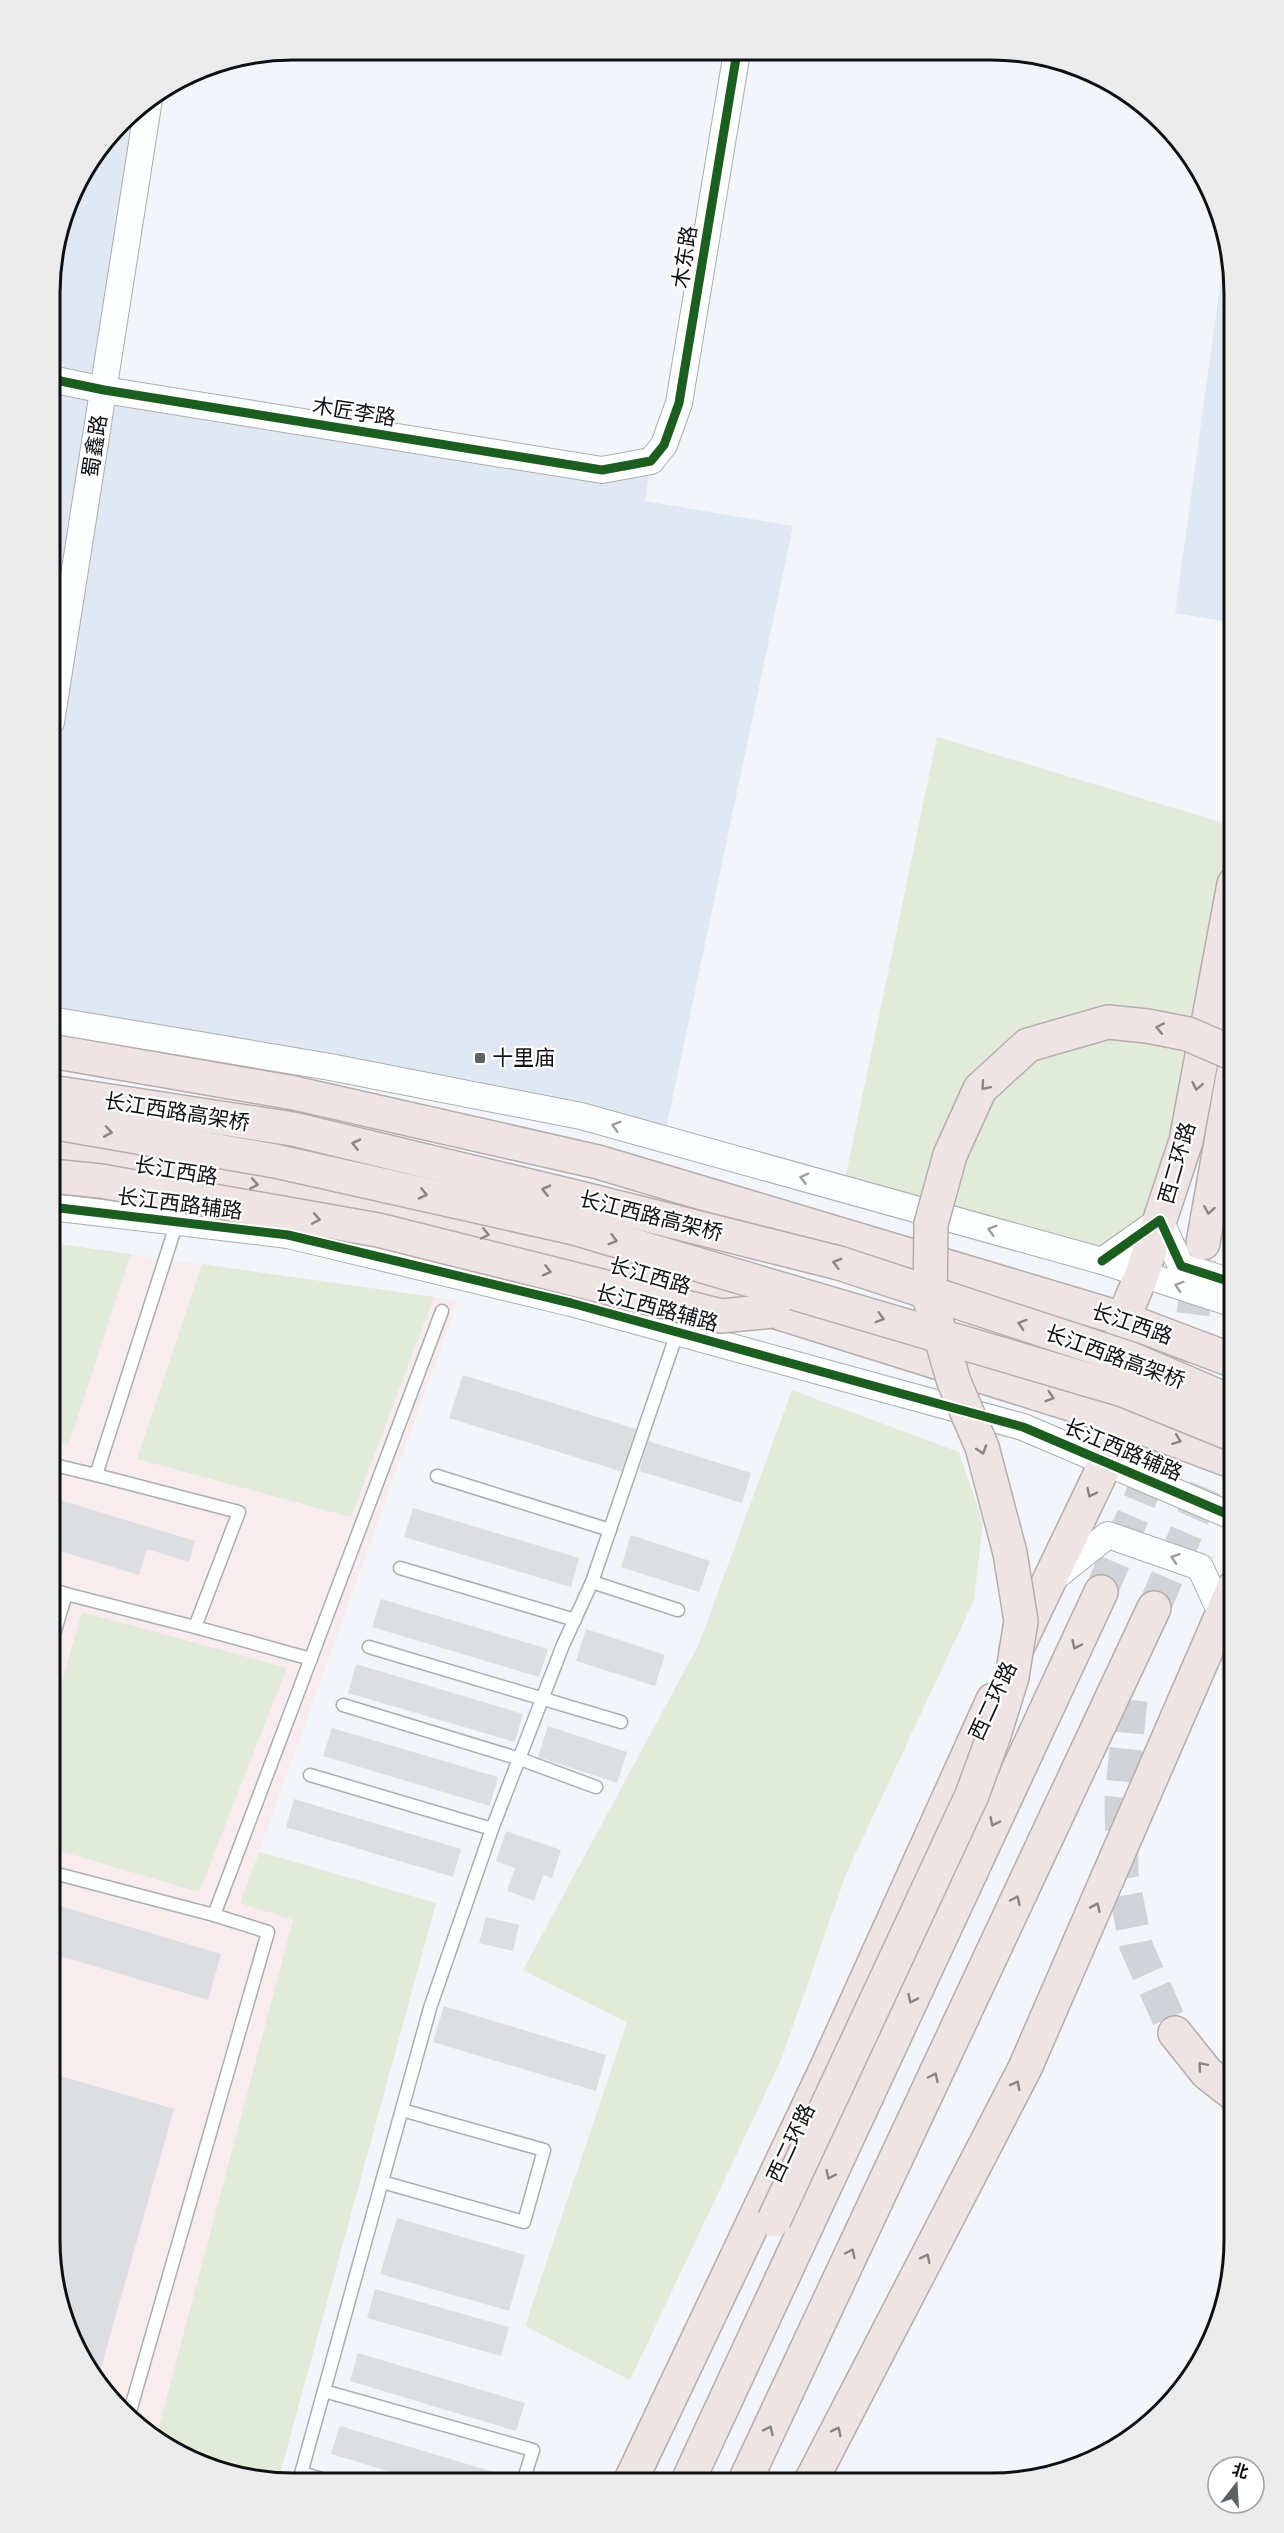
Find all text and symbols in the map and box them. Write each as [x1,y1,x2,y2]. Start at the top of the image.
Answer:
street label: 木东路 [665,224,704,290]
street label: 木匠李路 [310,391,398,432]
street label: 蜀鑫路 [75,413,114,479]
one-way arrow [1155,1022,1165,1035]
place label: 十里庙 [492,1043,555,1072]
marker: 十里庙 [473,1051,487,1065]
one-way arrow [981,1079,992,1090]
one-way arrow [1191,1081,1204,1091]
street label: 长江西路高架桥 [102,1086,252,1137]
street label: 西二环路 [1151,1118,1202,1207]
one-way arrow [611,1121,622,1133]
one-way arrow [104,1125,113,1137]
one-way arrow [352,1139,362,1152]
street label: 长江西路 [132,1150,220,1191]
one-way arrow [799,1173,810,1185]
one-way arrow [248,1177,258,1190]
street label: 长江西路辅路 [116,1181,244,1226]
one-way arrow [541,1184,551,1197]
street label: 长江西路高架桥 [576,1184,726,1247]
one-way arrow [418,1187,428,1200]
one-way arrow [1203,1205,1215,1215]
one-way arrow [310,1212,320,1225]
one-way arrow [987,1225,998,1237]
one-way arrow [480,1227,490,1240]
one-way arrow [607,1233,618,1245]
street label: 长江西路 [606,1250,695,1301]
one-way arrow [832,1258,843,1270]
one-way arrow [541,1264,551,1277]
street label: 长江西路辅路 [593,1277,722,1338]
one-way arrow [1174,1281,1185,1293]
street label: 长江西路 [1088,1296,1177,1351]
one-way arrow [874,1311,885,1323]
one-way arrow [1017,1318,1028,1331]
street label: 长江西路高架桥 [1041,1318,1189,1395]
one-way arrow [1044,1390,1055,1402]
street label: 长江西路辅路 [1060,1412,1187,1488]
one-way arrow [1171,1433,1182,1446]
one-way arrow [975,1444,987,1455]
one-way arrow [1087,1486,1099,1497]
one-way arrow [1170,1553,1181,1566]
one-way arrow [1072,1638,1084,1649]
street label: 西二环路 [962,1657,1023,1745]
one-way arrow [990,1815,1002,1826]
one-way arrow [1009,1895,1021,1906]
one-way arrow [1088,1902,1100,1913]
one-way arrow [908,1992,920,2003]
one-way arrow [1198,2062,1209,2073]
one-way arrow [926,2072,938,2083]
one-way arrow [1009,2080,1021,2091]
street label: 西二环路 [760,2099,821,2187]
one-way arrow [825,2169,837,2180]
one-way arrow [844,2249,856,2260]
one-way arrow [919,2253,931,2264]
one-way arrow [761,2425,773,2436]
one-way arrow [829,2426,841,2437]
north arrow [1206,2455,1266,2515]
text: 北 [1230,2458,1251,2484]

